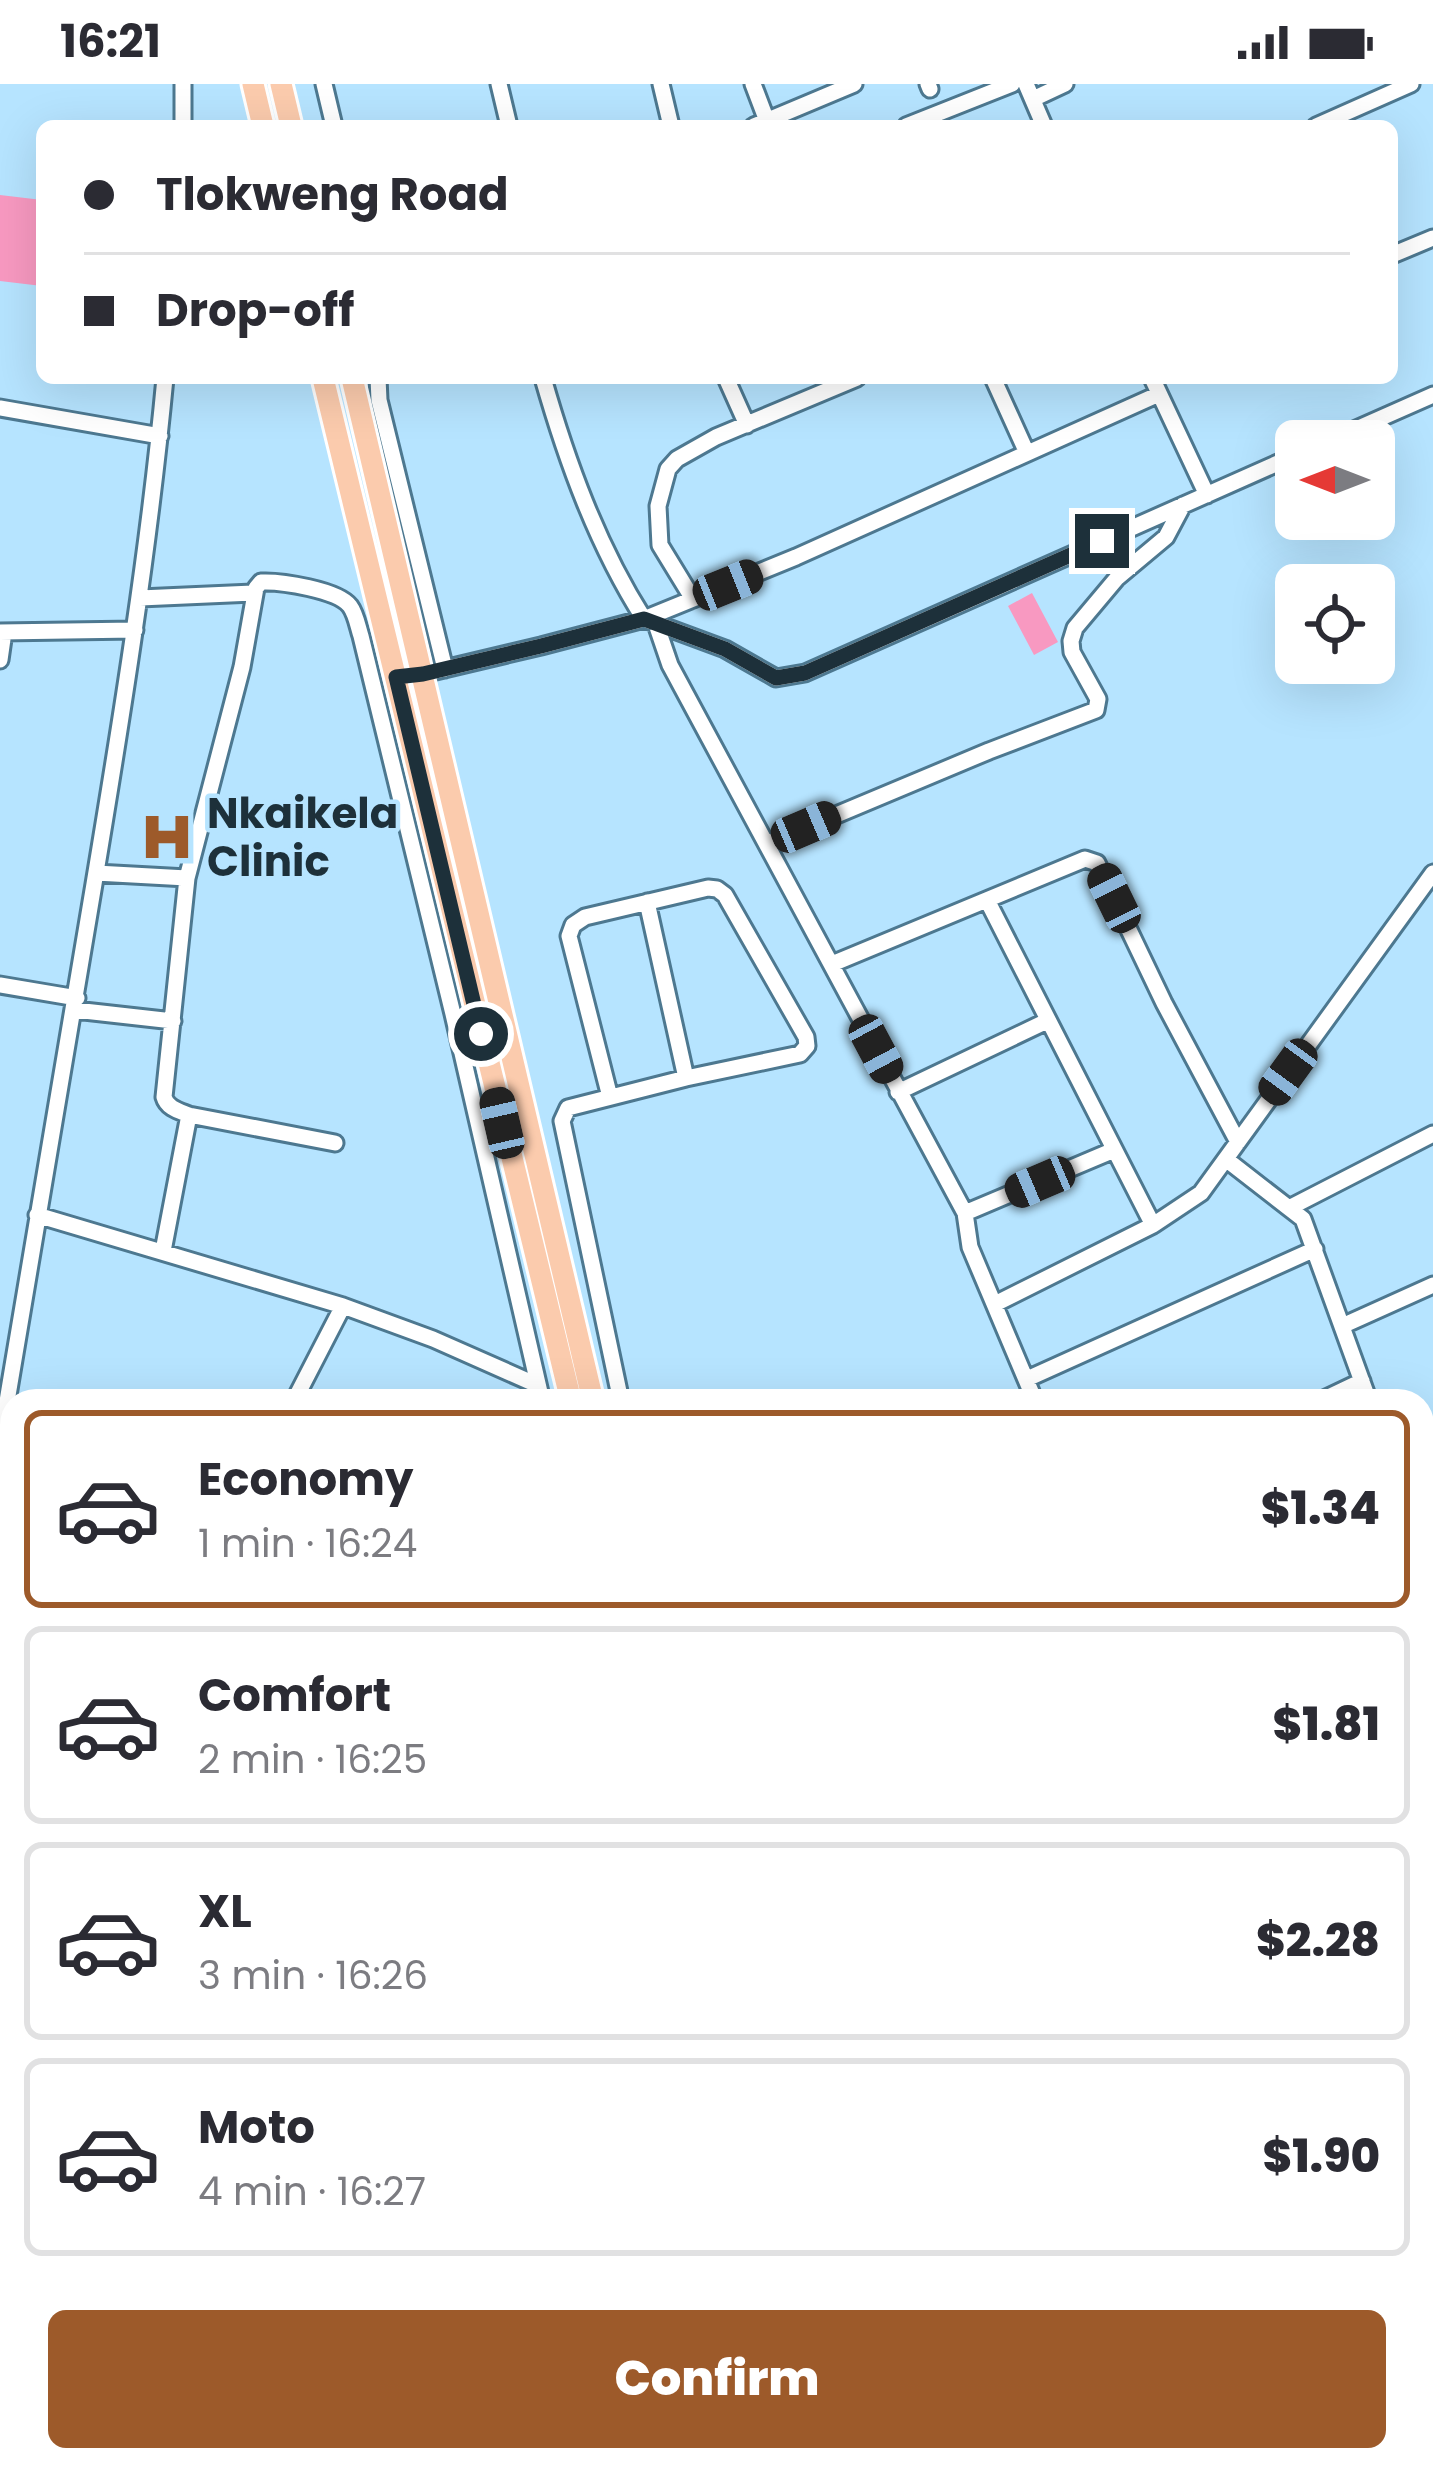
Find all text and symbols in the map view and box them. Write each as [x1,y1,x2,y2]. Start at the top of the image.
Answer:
text: 16:21 [60,10,161,73]
text: Tlokweng Road [156,163,509,226]
text: Drop-off [156,279,354,342]
north arrow [1275,420,1395,540]
map controls [1275,420,1395,684]
route end [1075,514,1129,568]
car [688,555,768,615]
button: locate [1275,564,1395,684]
place label: Nkaikela Clinic [207,784,398,891]
car [766,796,846,858]
hospital icon: Nkaikela Clinic [138,808,196,866]
car [1082,858,1146,938]
route start [454,1007,508,1061]
car [843,1009,909,1089]
car [1252,1032,1324,1112]
car [476,1084,528,1162]
car [1000,1151,1080,1213]
text: Economy [198,1448,413,1511]
icon: car [54,1455,162,1563]
text: $1.34 [1261,1477,1380,1540]
text: 1 min · 16:24 [198,1516,417,1571]
text: Comfort [198,1664,391,1727]
icon: car [54,1671,162,1779]
text: $1.81 [1272,1693,1380,1756]
text: 2 min · 16:25 [198,1732,427,1787]
text: XL [198,1880,252,1943]
icon: car [54,1887,162,1995]
text: $2.28 [1256,1909,1380,1972]
text: 3 min · 16:26 [198,1948,428,2003]
text: Moto [198,2096,315,2159]
icon: car [54,2103,162,2211]
text: $1.90 [1262,2125,1380,2188]
text: 4 min · 16:27 [198,2164,426,2219]
button: Confirm [48,2310,1386,2448]

